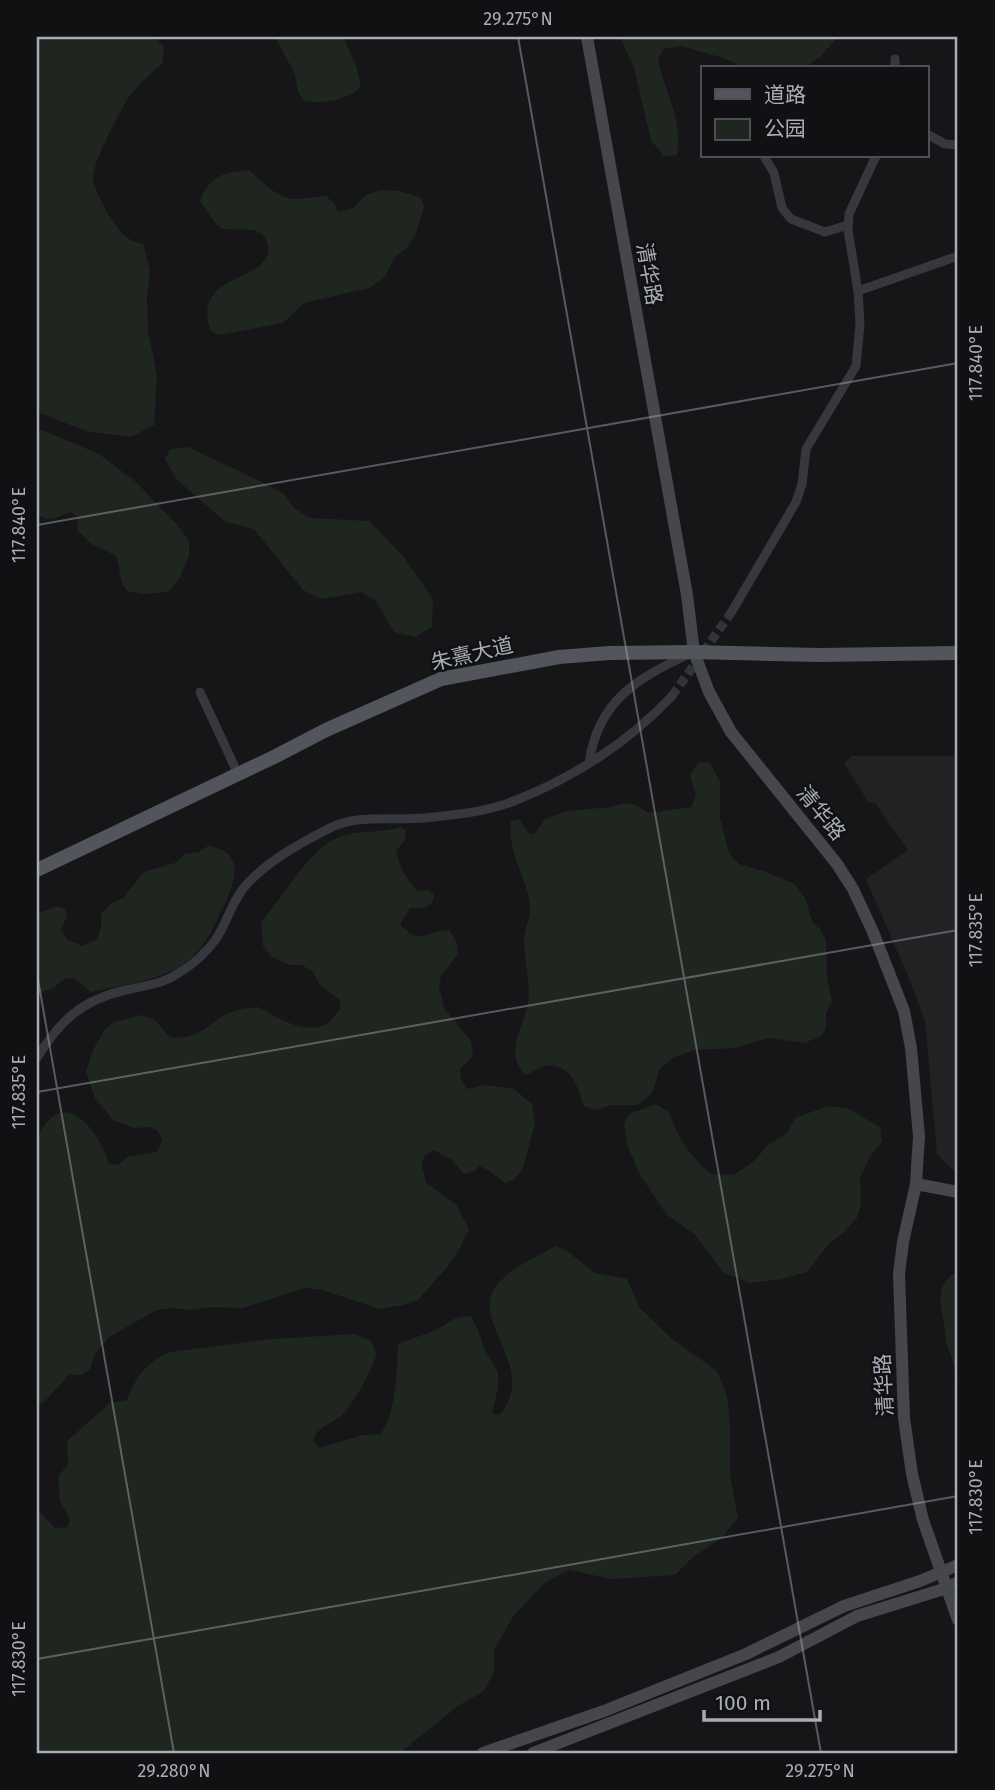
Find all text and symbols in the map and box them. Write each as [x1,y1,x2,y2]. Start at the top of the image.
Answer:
text: 29.275°N [483,8,553,30]
legend [701,66,928,158]
text: 道路 [764,82,806,108]
text: 公园 [764,116,806,142]
street label: 清华路 [631,241,667,307]
text: 117.840°E [965,325,987,401]
text: 117.840°E [8,487,30,563]
street label: 朱熹大道 [428,632,516,676]
street label: 清华路 [791,780,851,846]
text: 117.835°E [965,893,987,967]
text: 117.835°E [8,1055,30,1129]
street label: 清华路 [869,1353,899,1417]
text: 117.830°E [965,1459,987,1535]
text: 117.830°E [8,1621,30,1697]
scale bar [704,1678,820,1722]
text: 100 m [715,1690,771,1716]
text: 29.280°N [137,1760,211,1782]
text: 29.275°N [785,1760,855,1782]

